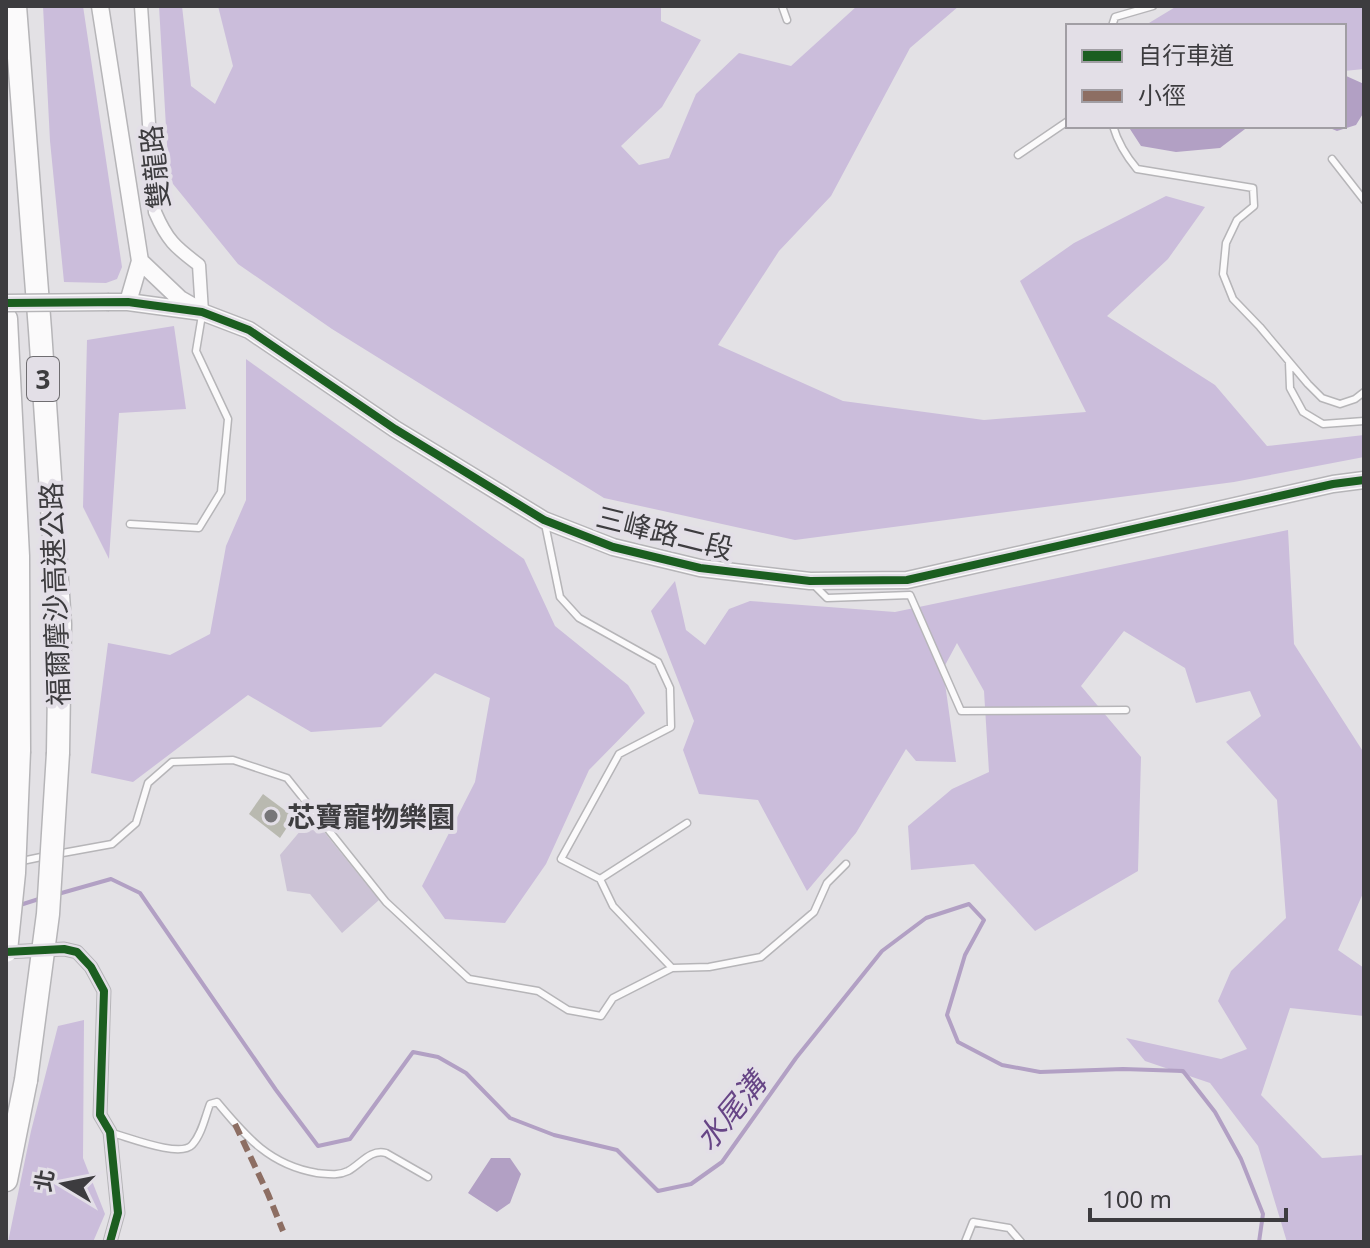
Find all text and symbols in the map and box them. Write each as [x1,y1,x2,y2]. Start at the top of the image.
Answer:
legend [1066,24,1346,128]
text: 自行車道 [1138,38,1234,71]
text: 小徑 [1138,78,1186,111]
street label: 雙龍路 [131,123,177,211]
road number: 3 [27,357,59,401]
street label: 福爾摩沙高速公路 [31,481,77,707]
street label: 三峰路二段 [592,497,738,567]
place label: 芯寶寵物樂園 [287,797,455,835]
marker: 芯寶寵物樂園 [262,807,280,825]
water label: 水尾溝 [685,1060,777,1159]
north arrow [24,1144,104,1224]
text: 北 [27,1167,60,1194]
scale bar [1090,1172,1286,1222]
text: 100 m [1102,1182,1172,1215]

